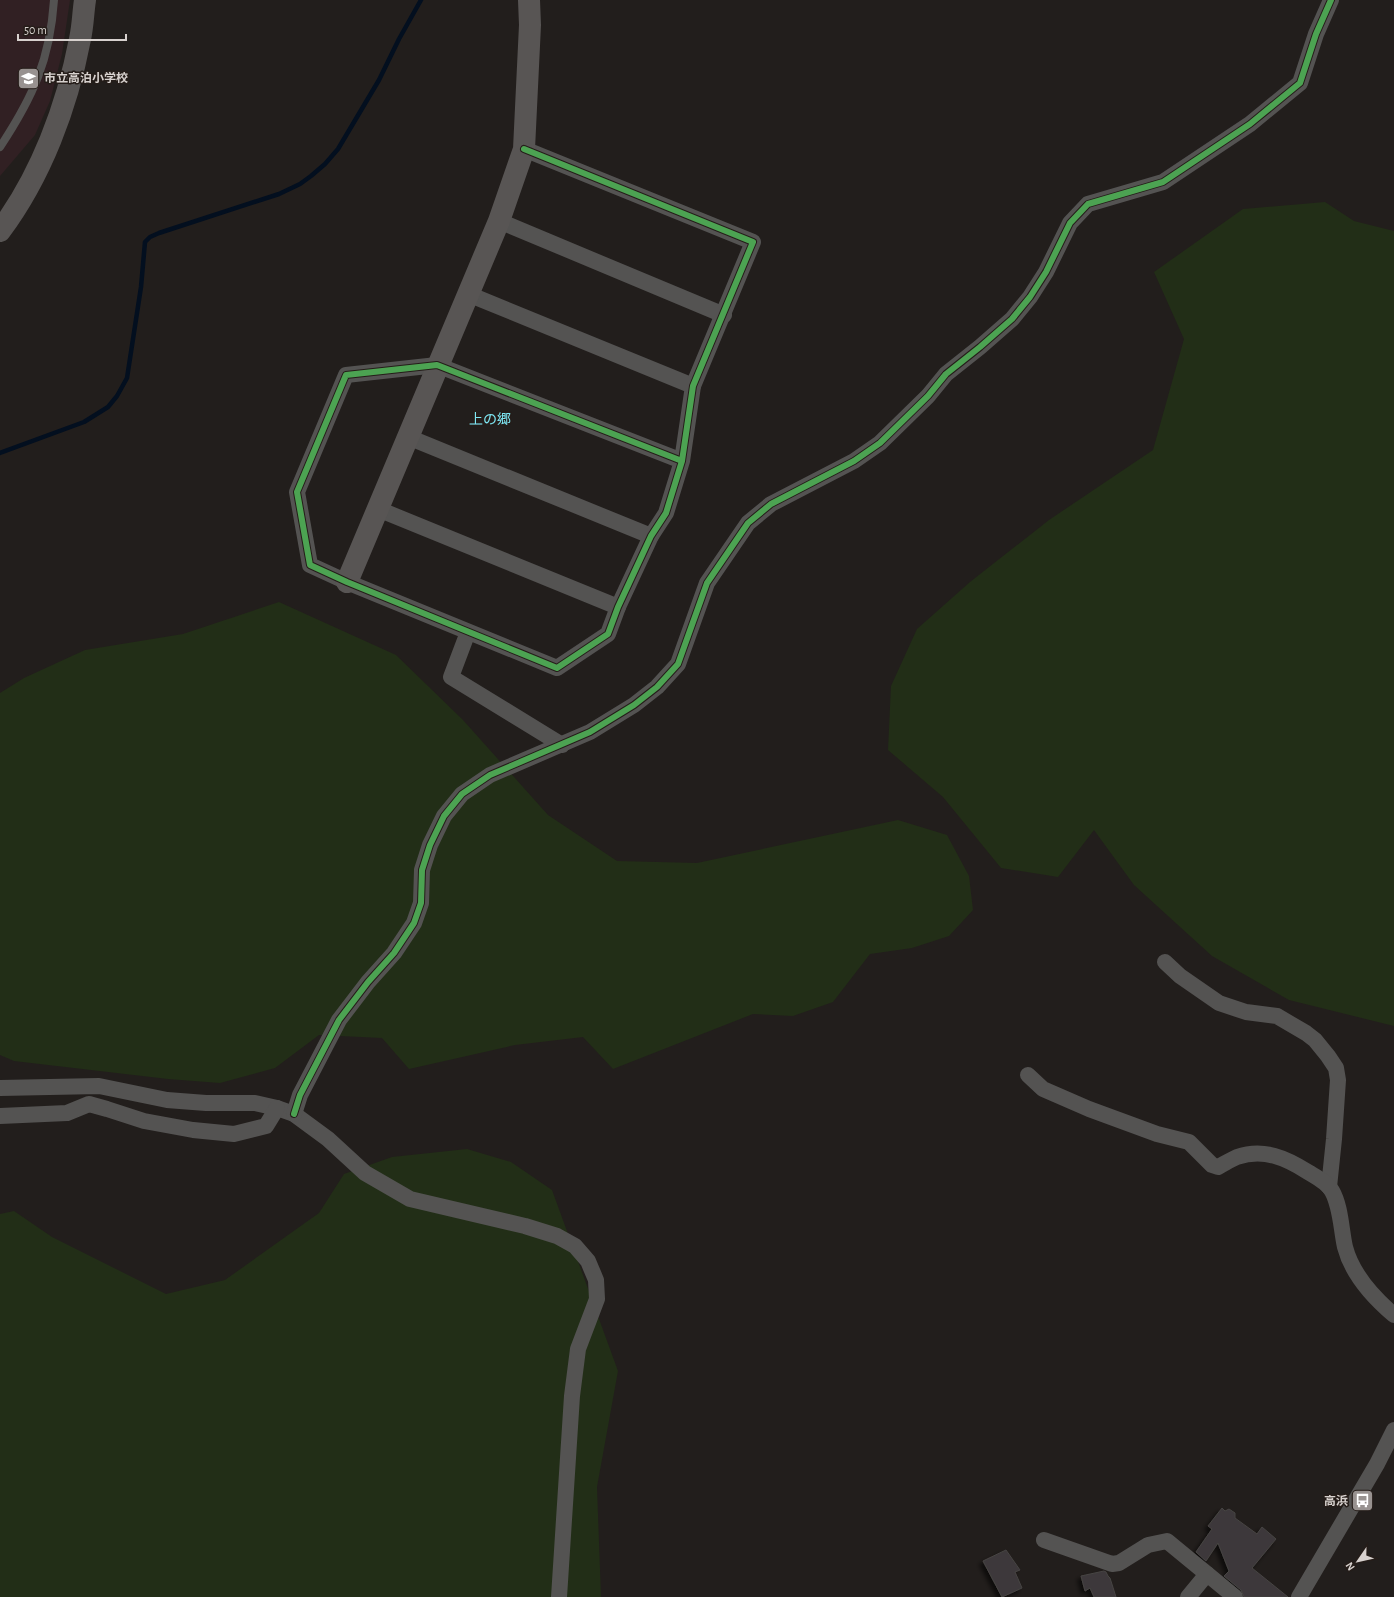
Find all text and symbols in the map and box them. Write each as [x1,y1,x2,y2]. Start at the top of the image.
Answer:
scale bar [18,16,126,42]
text: 50 m [24,24,47,36]
school or university icon: 市立高泊小学校 [15,65,41,91]
place label: 市立高泊小学校 [44,71,128,84]
district label: 上の郷 [469,412,511,427]
bus stop icon: 高浜 [1350,1488,1376,1514]
place label: 高浜 [1324,1494,1348,1507]
north arrow [1338,1541,1378,1581]
text: N [1343,1560,1357,1573]

